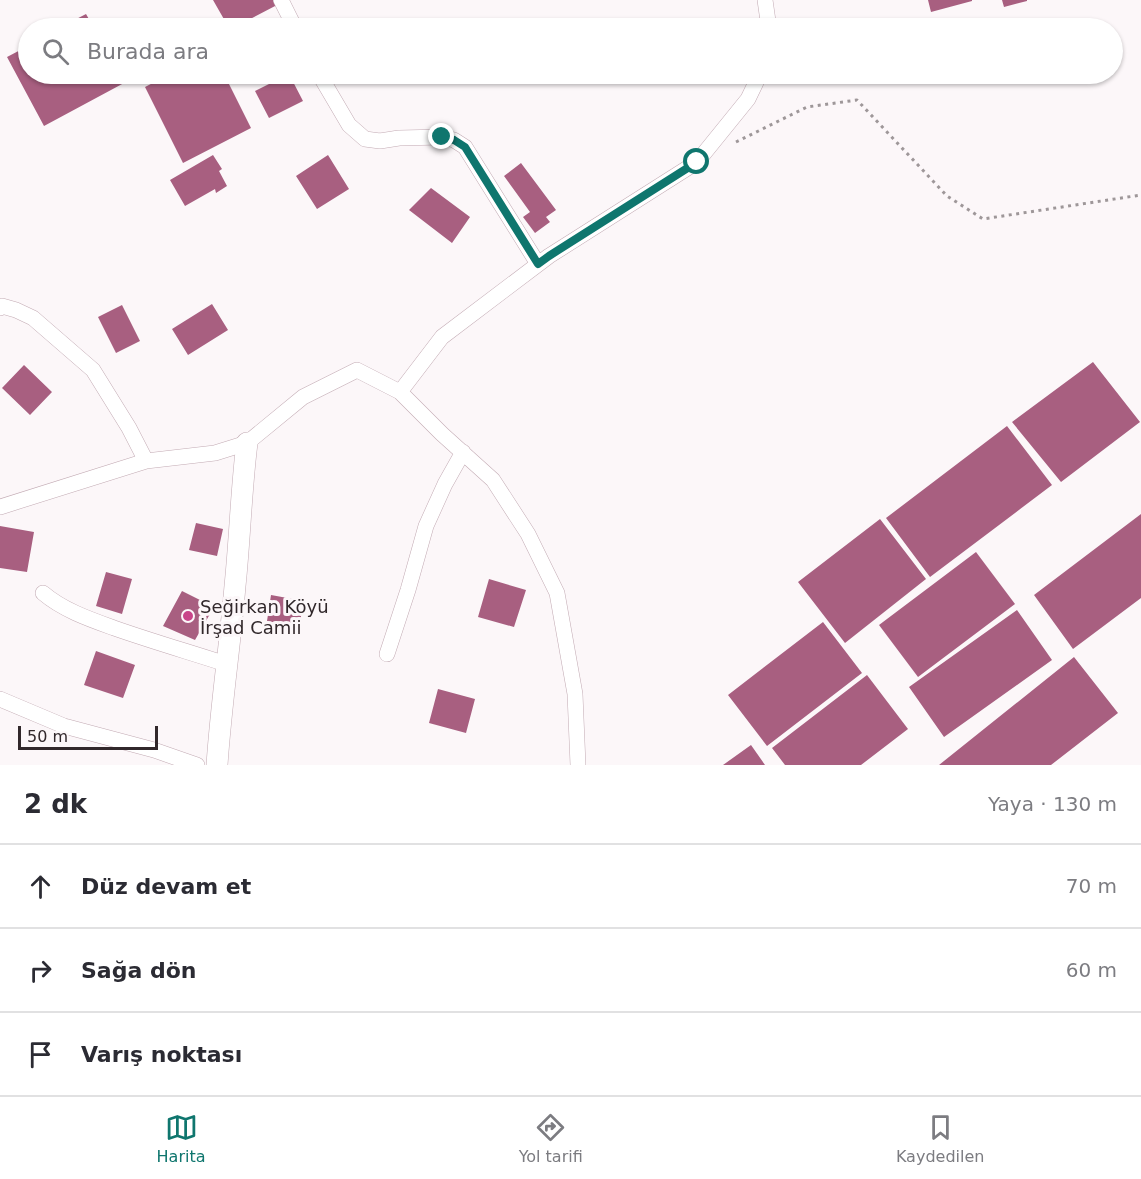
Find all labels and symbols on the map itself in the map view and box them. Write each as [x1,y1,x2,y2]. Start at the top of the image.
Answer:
route end [428,123,454,149]
route start [683,148,709,174]
place label: Seğirkan Köyü İrşad Camii [200,596,329,638]
marker: Seğirkan Köyü İrşad Camii [181,609,195,623]
scale bar [18,723,158,750]

